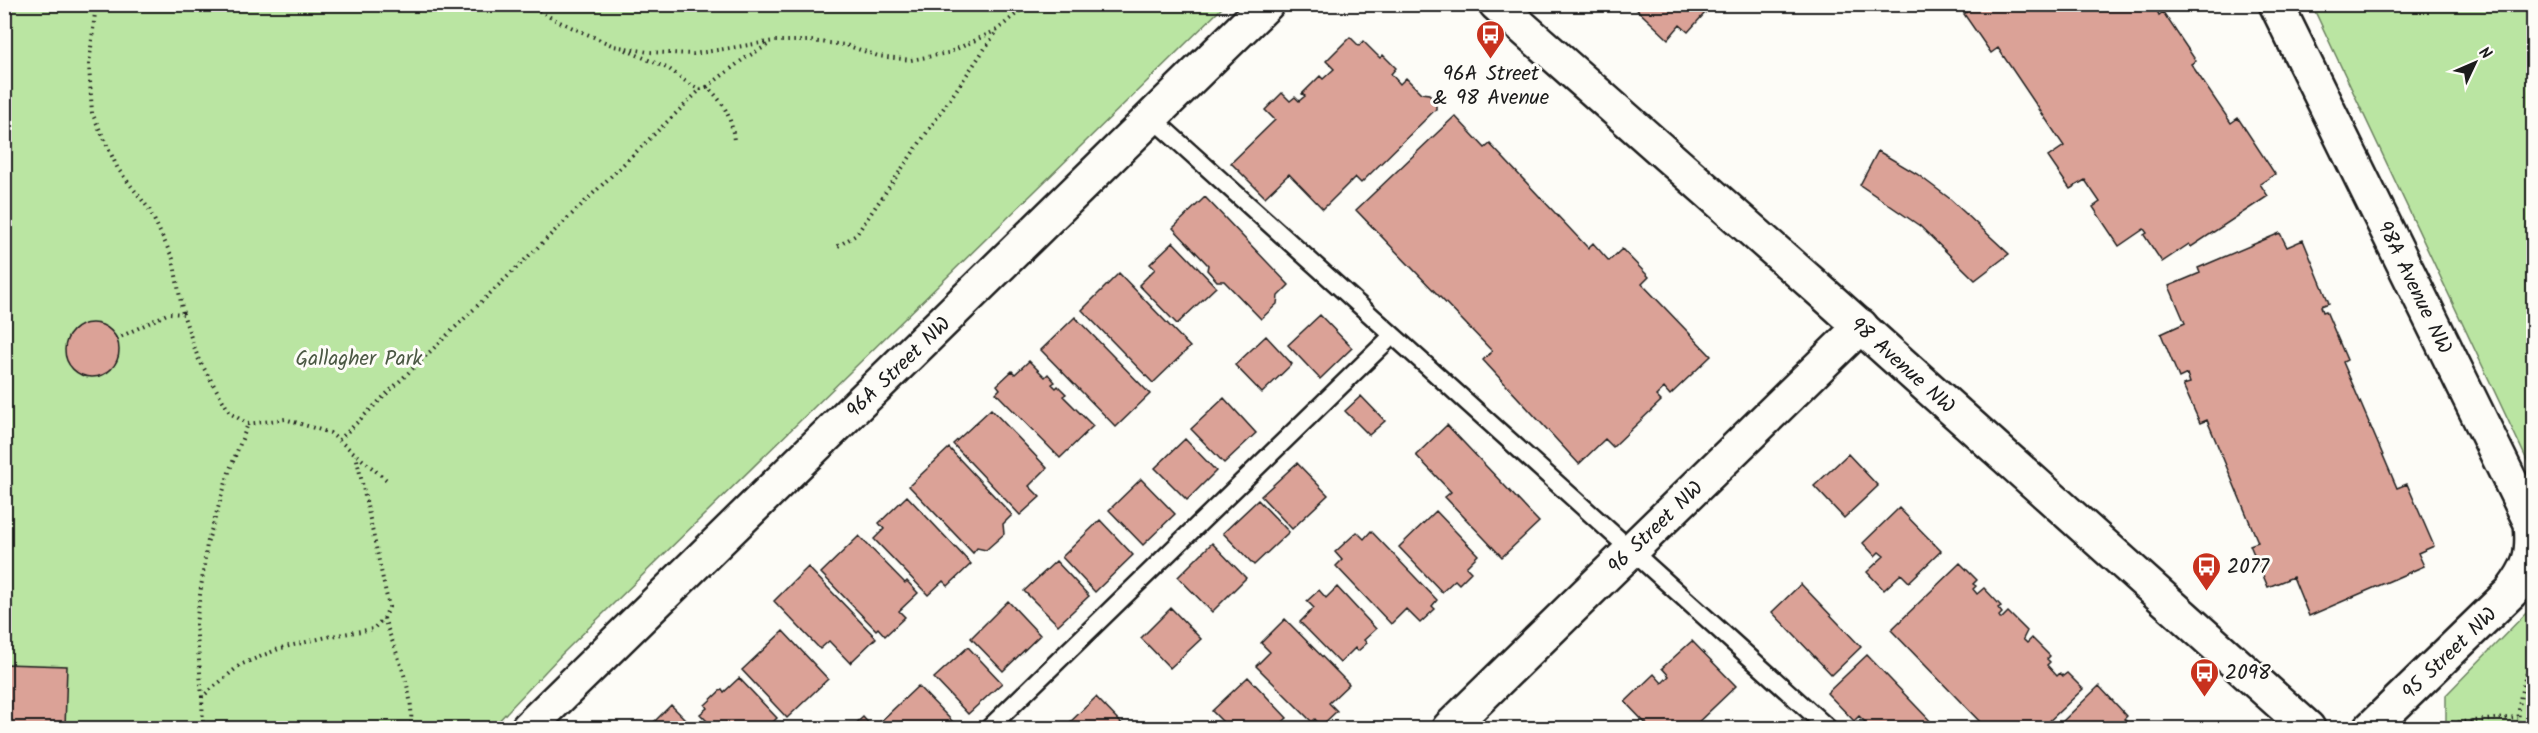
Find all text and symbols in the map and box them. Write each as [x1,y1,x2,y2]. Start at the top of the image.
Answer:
bus stop icon: 96A Street & 98 Avenue [1475,18,1507,60]
north arrow [2445,33,2505,93]
text: N [2472,41,2497,66]
place label: 96A Street & 98 Avenue [1433,58,1550,115]
street label: 98A Avenue NW [2367,215,2460,360]
street label: 96A Street NW [839,309,959,427]
street label: 98 Avenue NW [1842,310,1962,423]
park label: Gallagher Park [296,343,423,376]
street label: 96 Street NW [1600,474,1712,583]
bus stop icon: 2077 [2190,550,2222,592]
place label: 2077 [2227,551,2270,584]
street label: 95 Street NW [2395,600,2505,708]
bus stop icon: 2098 [2188,656,2220,698]
place label: 2098 [2225,657,2271,690]

